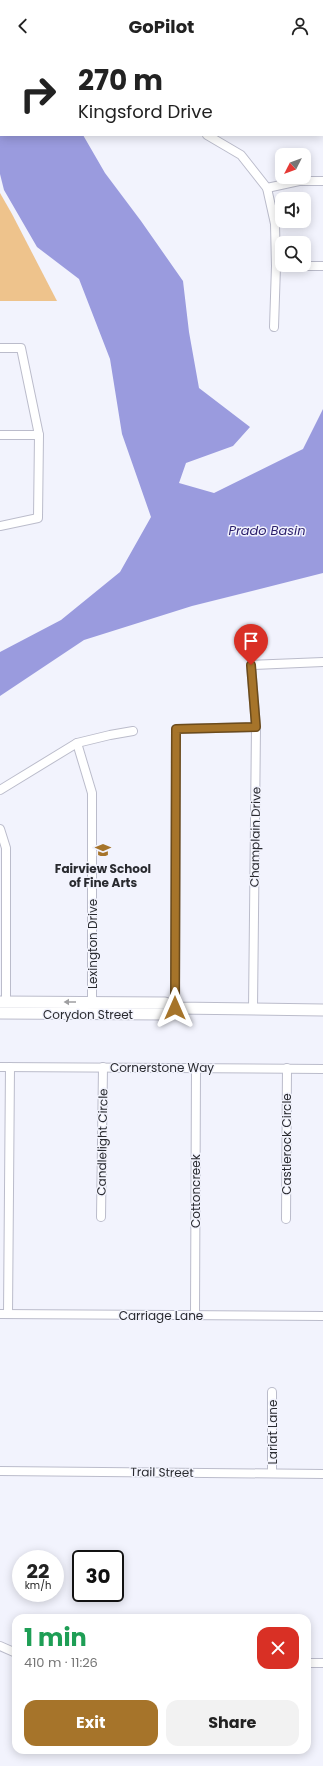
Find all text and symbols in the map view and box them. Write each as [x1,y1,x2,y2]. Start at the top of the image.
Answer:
text: GoPilot [129,14,194,39]
icon: back [12,15,34,37]
icon: person [289,15,311,37]
text: 270 m [78,61,163,100]
icon: right [12,68,64,120]
text: Kingsford Drive [78,99,213,124]
north arrow [275,148,311,184]
map controls [275,148,311,272]
button: sound [275,192,311,228]
button: search [275,236,311,272]
water label: Prado Basin [228,521,306,540]
pin [234,624,268,665]
icon: arrive [240,630,262,652]
street label: Champlain Drive [246,787,264,887]
school or university icon: Fairview School of Fine Arts [94,841,112,859]
place label: Fairview School of Fine Arts [55,860,151,891]
street label: Lexington Drive [84,899,101,989]
position arrow [154,987,196,1029]
one-way arrow [63,999,76,1005]
street label: Corydon Street [43,1006,133,1023]
street label: Cornerstone Way [110,1059,214,1076]
street label: Candlelight Circle [93,1088,111,1196]
street label: Castlerock Circle [278,1093,295,1195]
street label: Cottoncreek [187,1153,204,1228]
street label: Carriage Lane [119,1307,203,1324]
street label: Lariat Lane [264,1400,281,1464]
street label: Trail Street [130,1463,194,1481]
speed limit sign: 30 [72,1550,124,1602]
text: 22 [27,1557,49,1585]
text: km/h [25,1578,51,1593]
text: 1 min [24,1621,87,1654]
button: close [257,1627,299,1669]
text: 410 m · 11:26 [24,1653,98,1672]
button: Exit [24,1700,158,1746]
button: Share [166,1700,299,1746]

